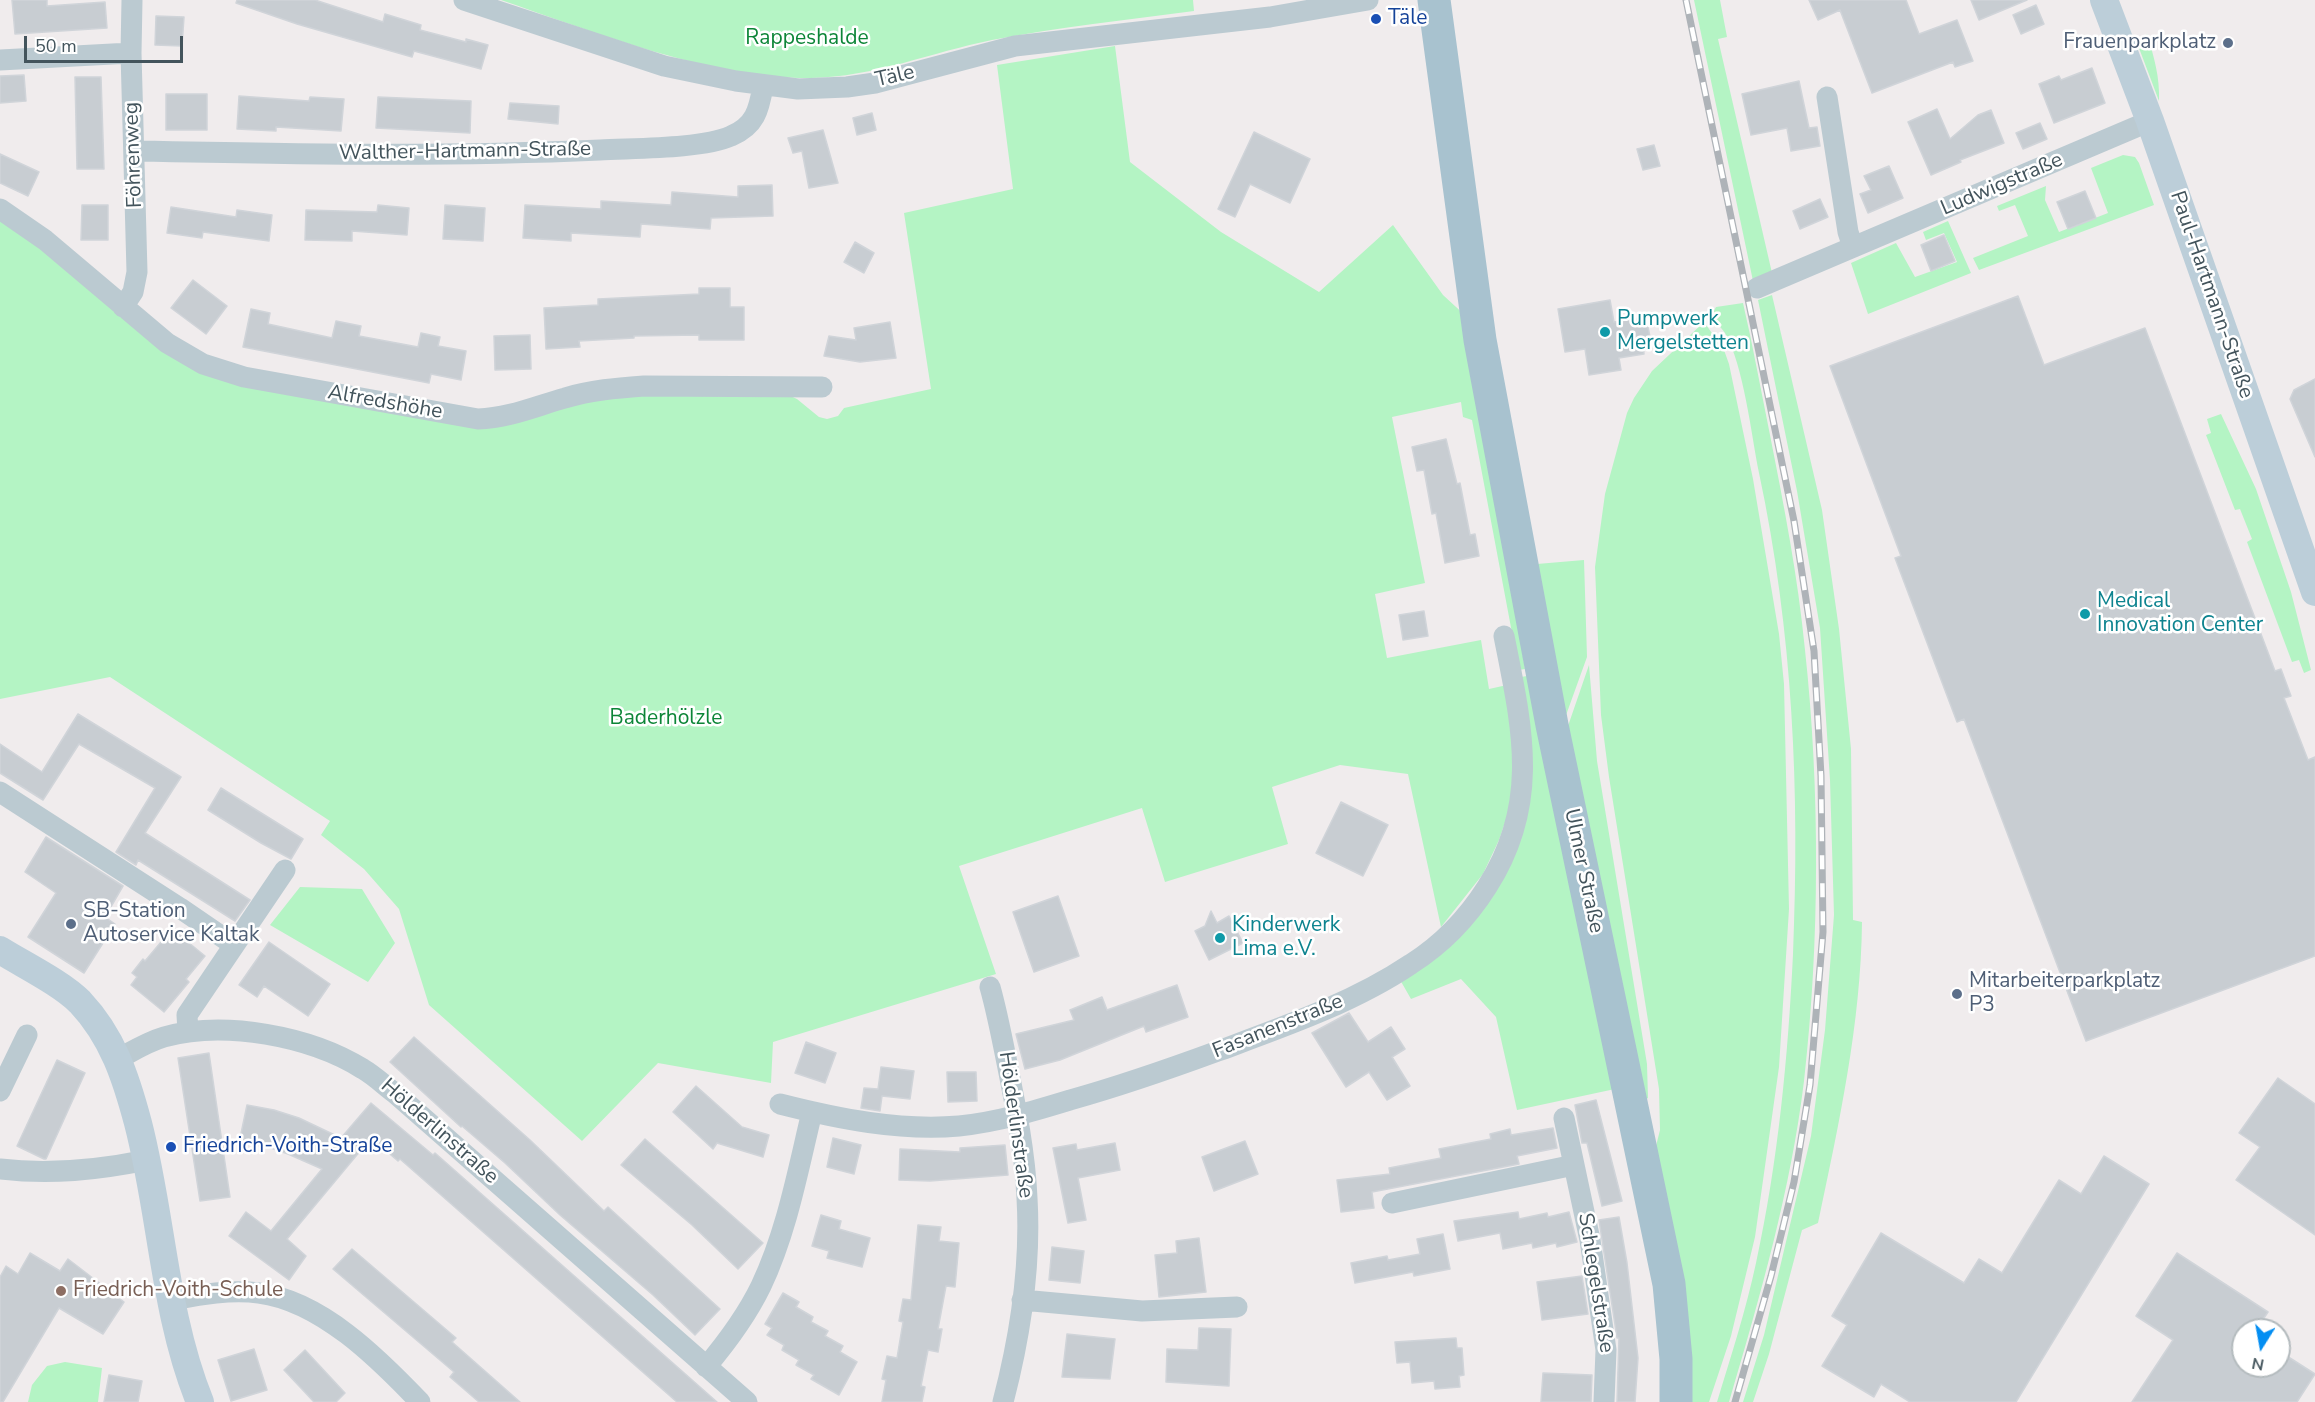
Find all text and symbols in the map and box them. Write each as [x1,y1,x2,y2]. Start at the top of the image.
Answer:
place label: Täle [1388,6,1427,32]
marker: Täle [1369,12,1383,26]
scale bar [27,24,186,62]
park label: Rappeshalde [745,26,869,52]
place label: Frauenparkplatz [2063,30,2216,56]
text: 50 m [35,34,77,58]
marker: Frauenparkplatz [2221,36,2235,50]
street label: Täle [873,60,917,94]
street label: Föhrenweg [120,102,148,208]
street label: Walther-Hartmann-Straße [339,137,591,167]
street label: Ludwigstraße [1937,148,2067,222]
street label: Paul-Hartmann-Straße [2164,188,2258,402]
place label: Pumpwerk Mergelstetten [1617,307,1749,357]
marker: Pumpwerk Mergelstetten [1598,325,1612,339]
street label: Alfredshöhe [326,381,444,425]
place label: Medical Innovation Center [2097,589,2263,639]
marker: Medical Innovation Center [2078,607,2092,621]
park label: Baderhölzle [609,706,723,732]
street label: Ulmer Straße [1558,807,1608,935]
place label: SB-Station Autoservice Kaltak [83,899,259,949]
place label: Kinderwerk Lima e.V. [1232,913,1340,963]
marker: SB-Station Autoservice Kaltak [64,917,78,931]
marker: Kinderwerk Lima e.V. [1213,931,1227,945]
place label: Mitarbeiterparkplatz P3 [1969,969,2160,1019]
marker: Mitarbeiterparkplatz P3 [1950,987,1964,1001]
street label: Fasanenstraße [1209,989,1347,1065]
street label: Hölderlinstraße [992,1050,1038,1200]
street label: Hölderlinstraße [375,1074,503,1190]
place label: Friedrich-Voith-Straße [183,1134,392,1160]
marker: Friedrich-Voith-Straße [164,1140,178,1154]
street label: Schlegelstraße [1571,1211,1619,1355]
place label: Friedrich-Voith-Schule [73,1278,283,1304]
marker: Friedrich-Voith-Schule [54,1284,68,1298]
north arrow [2231,1318,2291,1378]
text: N [2250,1352,2266,1376]

